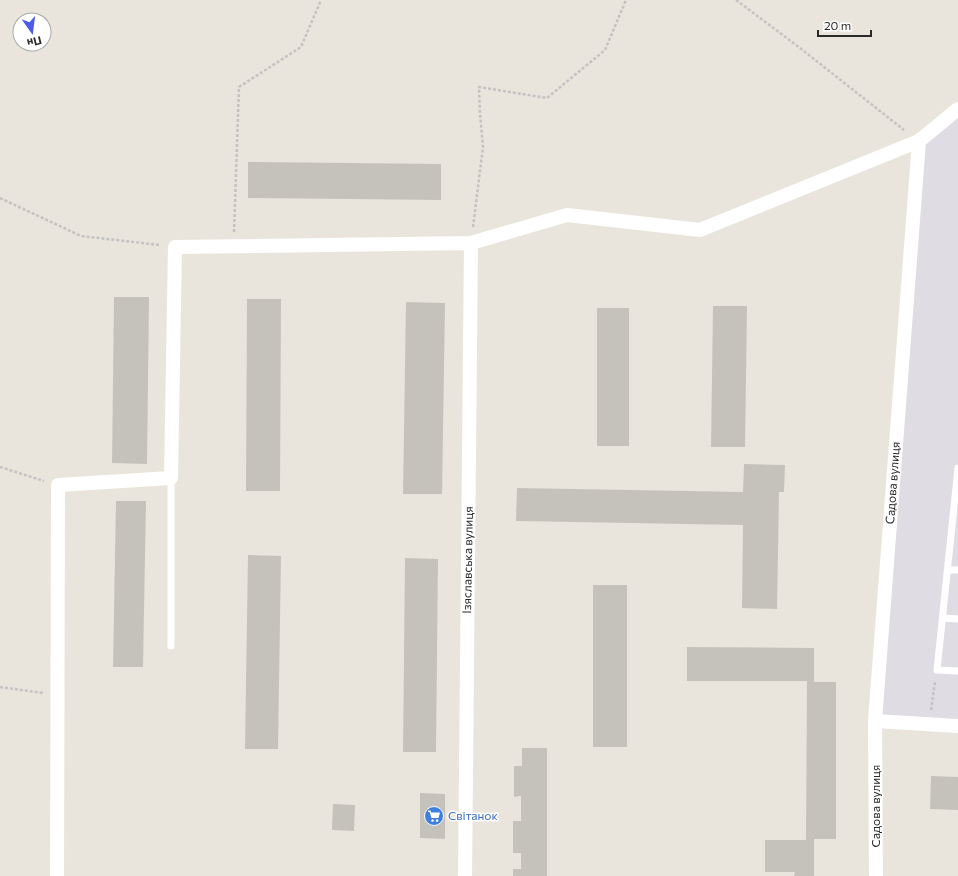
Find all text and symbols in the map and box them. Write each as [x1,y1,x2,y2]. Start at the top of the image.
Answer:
north arrow [12,12,52,52]
scale bar [818,12,871,38]
text: 20 m [824,18,851,32]
text: Пн [26,34,43,50]
street label: Садова вулиця [882,441,902,525]
street label: Ізяславська вулиця [459,506,475,614]
street label: Садова вулиця [868,765,882,847]
supermarket icon: Світанок [423,805,445,827]
place label: Світанок [448,808,499,822]

